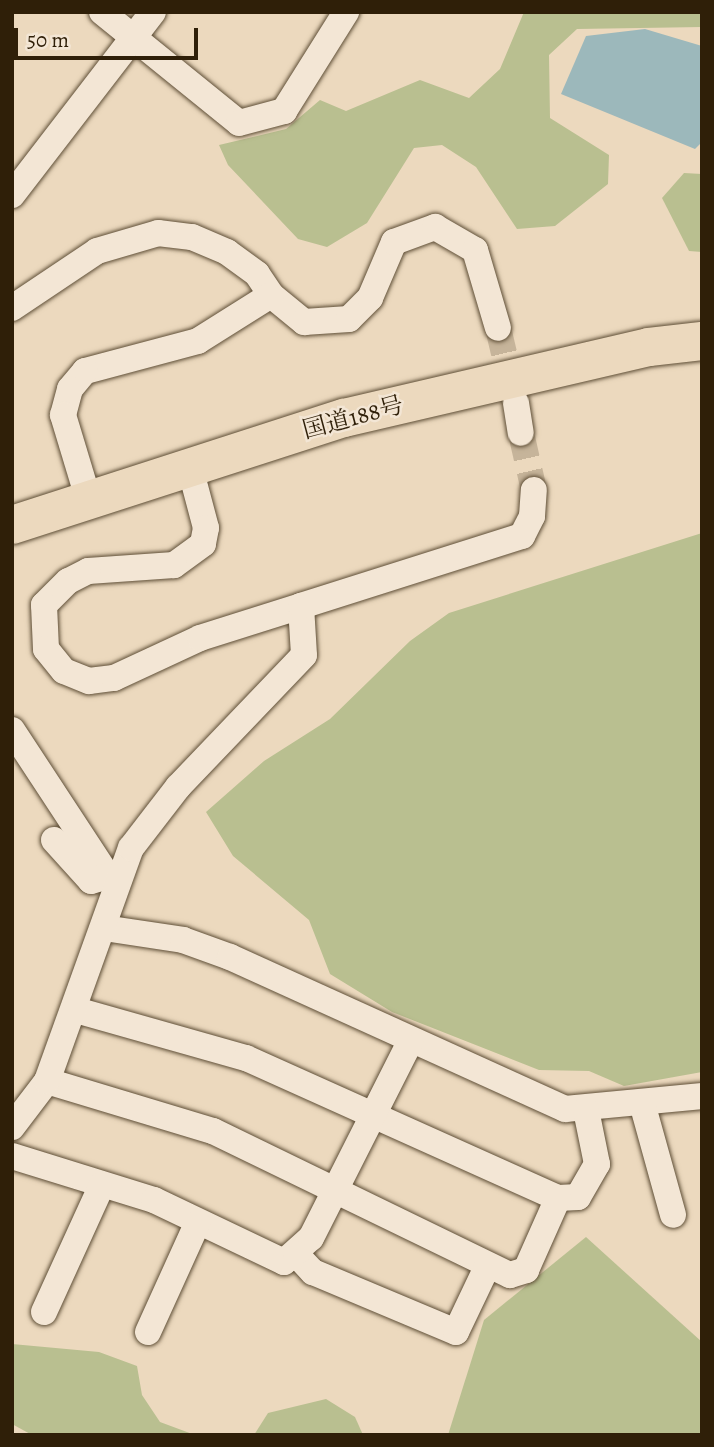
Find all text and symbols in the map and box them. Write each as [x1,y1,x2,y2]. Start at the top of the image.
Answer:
scale bar [18,14,201,58]
text: 50 m [27,26,69,54]
street label: 国道188号 [299,391,407,445]

